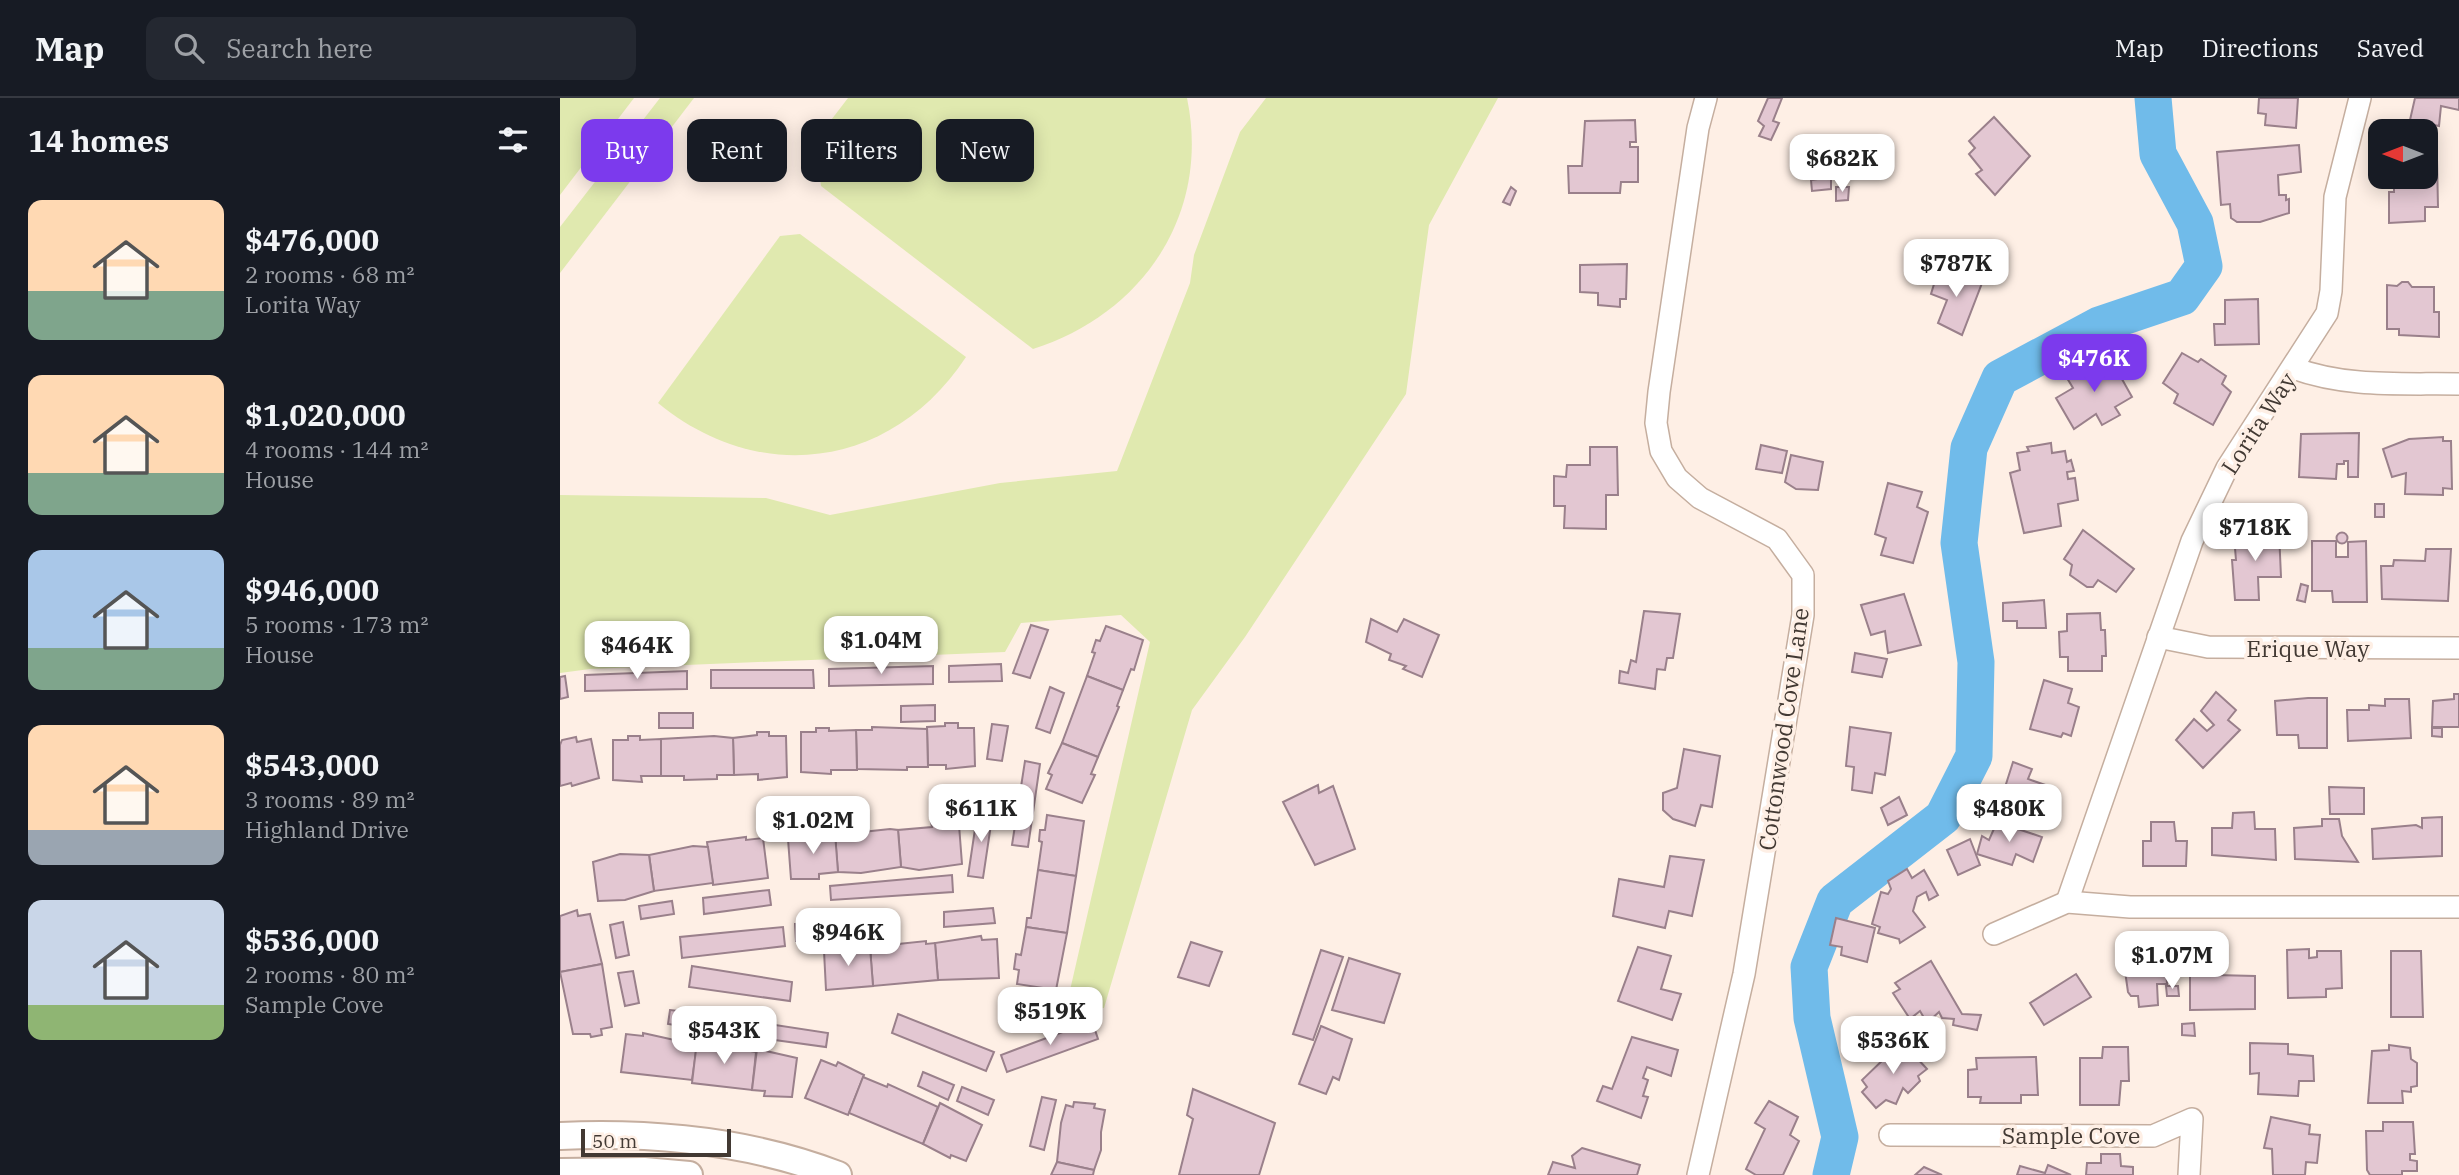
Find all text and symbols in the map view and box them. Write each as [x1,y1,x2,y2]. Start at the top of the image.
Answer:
search box [146,17,636,80]
text: Map [35,27,104,70]
icon: search [170,29,208,67]
text: Search here [226,31,373,65]
text: Map [2115,32,2164,64]
text: Directions [2202,32,2319,64]
text: Saved [2357,32,2424,64]
chip: Buy [581,119,673,182]
chip: Rent [687,119,787,182]
chip: Filters [801,119,922,182]
chip: New [936,119,1034,182]
north arrow [2368,119,2438,189]
map controls [2368,119,2438,189]
text: 14 homes [28,121,169,160]
icon: filters [494,121,532,159]
pin: $682K [1793,134,1891,194]
text: $682K [1806,142,1878,172]
text: $476,000 [245,220,379,259]
icon: home [84,228,168,312]
pin: $787K [1907,240,2005,299]
text: $787K [1920,247,1992,277]
text: 2 rooms · 68 m² [245,259,415,289]
text: Lorita Way [245,289,361,319]
pin: $476K [2045,334,2143,394]
text: $476K [2058,342,2130,372]
street label: Lorita Way [2214,366,2302,480]
text: $1,020,000 [245,395,406,434]
icon: home [84,403,168,487]
text: 4 rooms · 144 m² [245,434,428,464]
text: House [245,464,314,494]
pin: $718K [2206,504,2304,563]
text: $718K [2219,511,2291,541]
text: $946,000 [245,570,379,609]
icon: home [84,578,168,662]
street label: Cottonwood Cove Lane [1751,606,1815,852]
text: 5 rooms · 173 m² [245,609,428,639]
pin: $1.04M [824,616,938,676]
pin: $464K [588,622,686,681]
text: $1.04M [840,624,922,654]
text: $464K [601,629,673,659]
street label: Erique Way [2246,633,2370,663]
text: House [245,639,314,669]
text: $543,000 [245,745,379,784]
icon: home [84,753,168,837]
text: 3 rooms · 89 m² [245,784,415,814]
pin: $611K [932,784,1030,844]
pin: $480K [1960,784,2058,844]
text: $611K [945,792,1017,822]
text: $480K [1973,792,2045,822]
pin: $1.02M [756,796,870,856]
text: $1.02M [772,804,854,834]
text: Highland Drive [245,814,409,844]
pin: $946K [799,908,897,968]
text: $946K [812,916,884,946]
text: $536,000 [245,920,379,959]
icon: home [84,928,168,1012]
pin: $1.07M [2115,932,2229,991]
text: $1.07M [2131,939,2213,969]
text: 2 rooms · 80 m² [245,959,415,989]
pin: $519K [1001,988,1099,1047]
text: Sample Cove [245,989,383,1019]
text: $519K [1014,995,1086,1025]
pin: $543K [675,1006,773,1066]
text: $543K [688,1014,760,1044]
pin: $536K [1844,1016,1942,1076]
text: $536K [1857,1024,1929,1054]
street label: Sample Cove [2002,1120,2140,1150]
scale bar [581,1126,732,1158]
text: 50 m [592,1129,637,1153]

